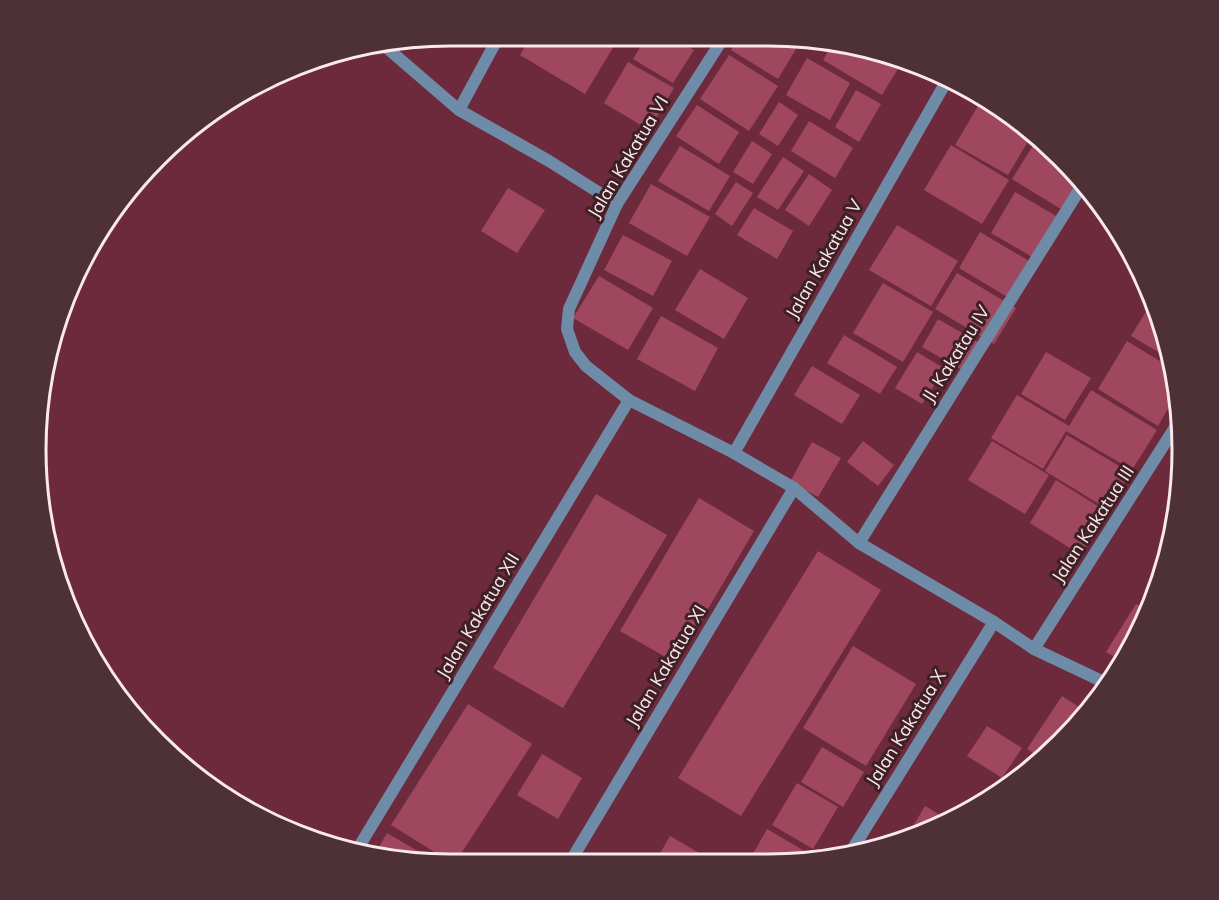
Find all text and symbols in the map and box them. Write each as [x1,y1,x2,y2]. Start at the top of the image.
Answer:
street label: Jalan Kakatua VI [582,91,673,222]
street label: Jalan Kakatua V [780,195,867,323]
street label: Jl. Kakatau IV [917,300,995,407]
street label: Jalan Kakatua III [1046,461,1139,587]
street label: Jalan Kakatua XII [431,549,524,683]
street label: Jalan Kakatua XI [620,601,711,731]
street label: Jalan Kakatua X [861,665,951,790]

